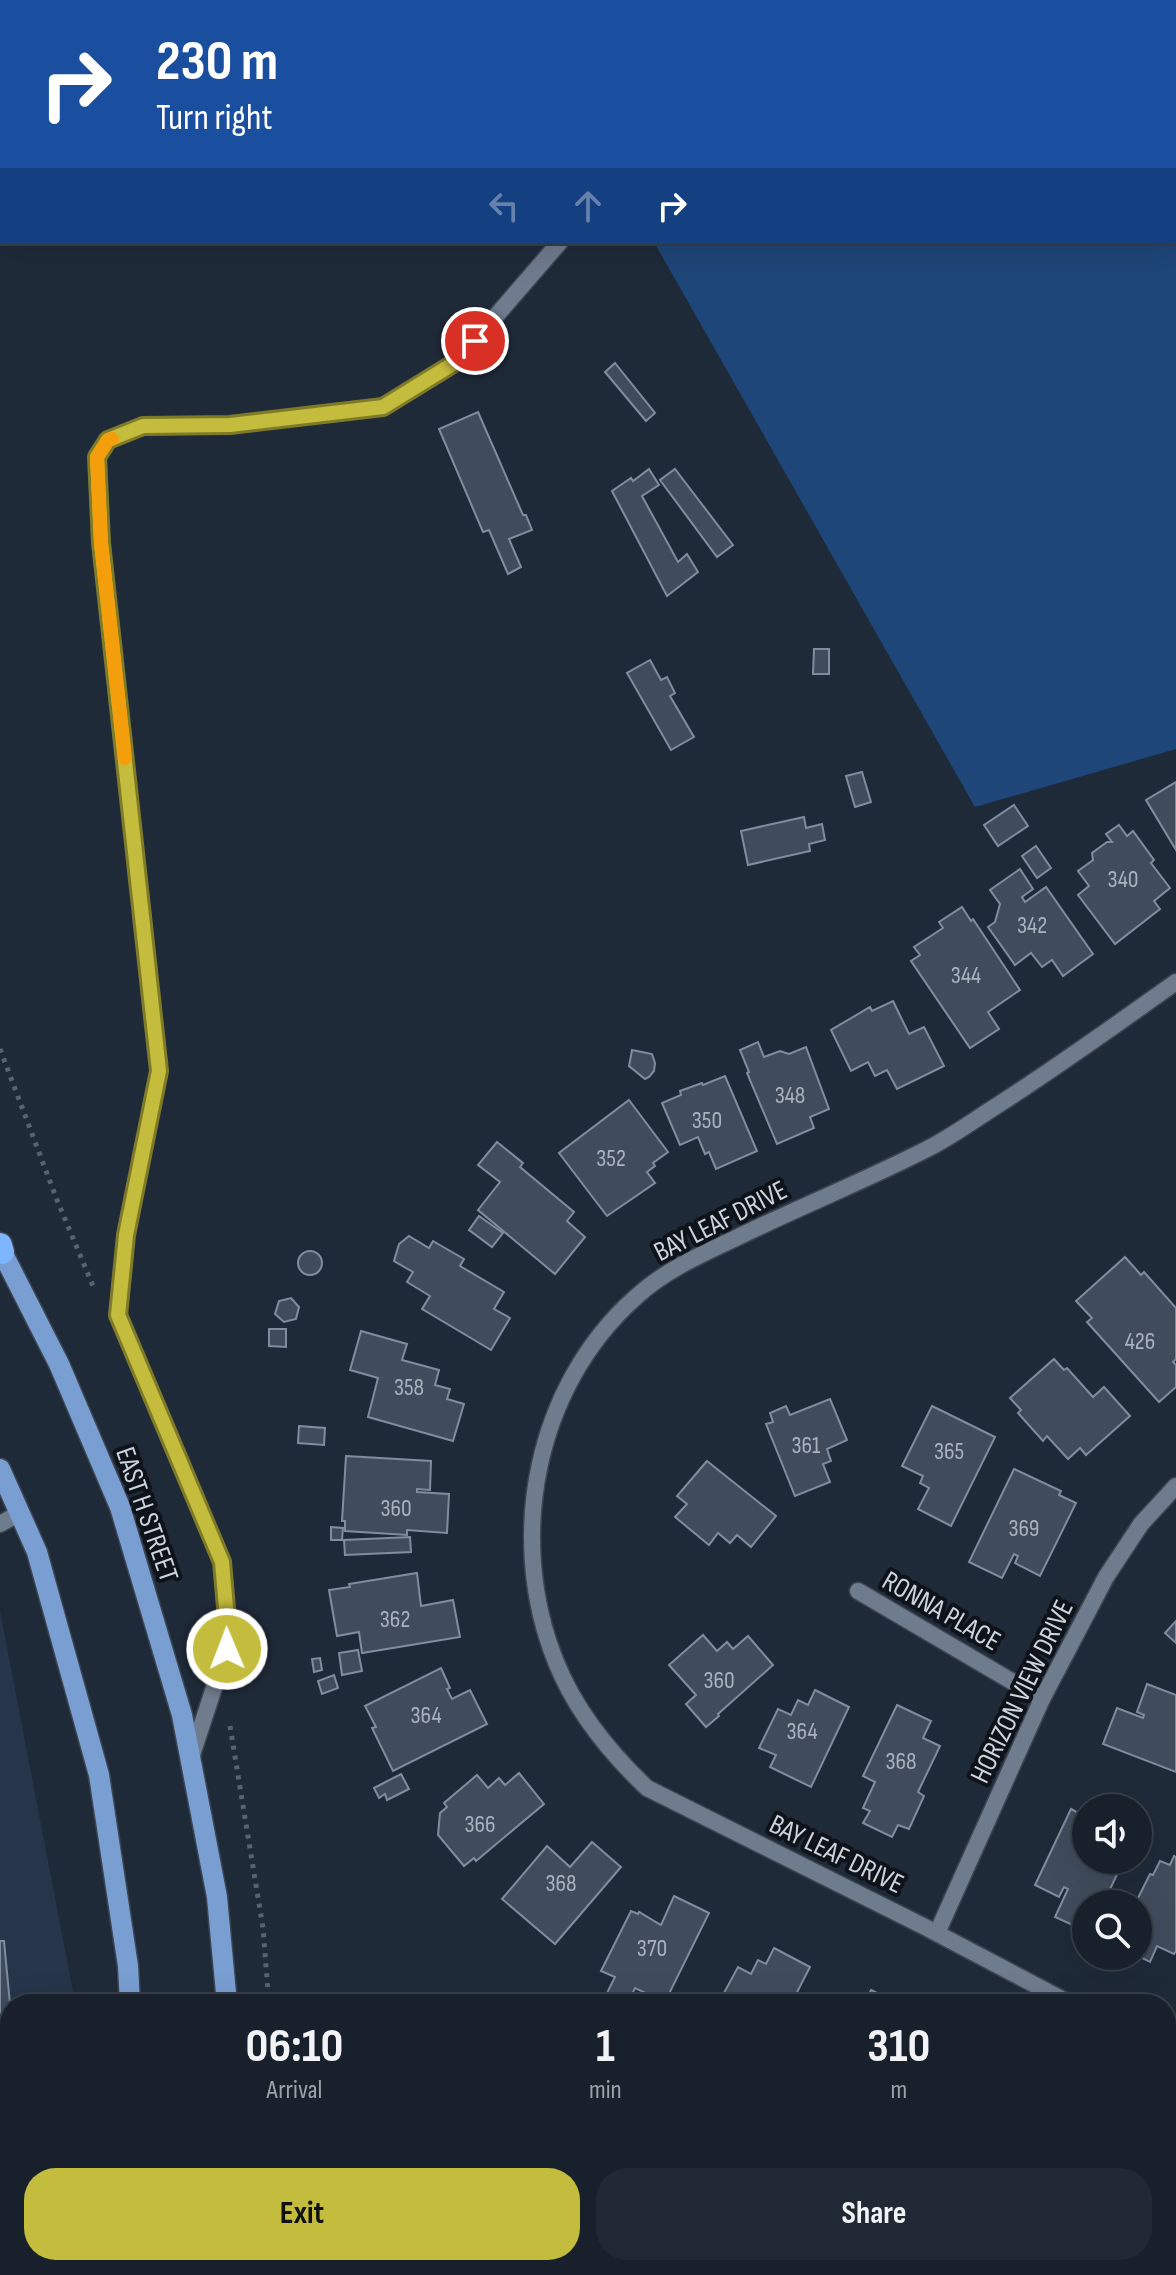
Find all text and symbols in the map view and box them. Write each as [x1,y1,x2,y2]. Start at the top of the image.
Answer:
text: 230 m [156,29,278,96]
icon: right [24,32,128,136]
text: Turn right [156,97,273,140]
icon: left [482,184,526,228]
icon: ahead [566,184,610,228]
icon: right [650,184,694,228]
pin [441,307,509,375]
icon: arrive [453,319,497,363]
house number: 340 [1108,865,1138,894]
house number: 342 [1017,911,1047,940]
house number: 344 [951,961,981,990]
house number: 348 [775,1081,805,1110]
house number: 350 [692,1106,722,1135]
house number: 352 [596,1144,626,1173]
street label: BAY LEAF DRIVE [649,1174,793,1269]
house number: 426 [1125,1327,1155,1356]
house number: 358 [394,1373,424,1402]
house number: 361 [792,1431,821,1460]
house number: 365 [934,1437,964,1466]
street label: EAST H STREET [108,1443,185,1586]
house number: 360 [380,1494,412,1523]
house number: 369 [1008,1514,1040,1543]
street label: RONNA PLACE [876,1564,1006,1658]
street label: HORIZON VIEW DRIVE [964,1595,1081,1788]
house number: 362 [380,1605,410,1634]
position arrow [185,1607,269,1691]
house number: 360 [703,1666,735,1695]
house number: 364 [411,1701,441,1730]
house number: 364 [787,1717,817,1746]
house number: 368 [885,1747,917,1776]
map controls [1072,1794,1152,1970]
button: sound [1072,1794,1152,1874]
street label: BAY LEAF DRIVE [764,1808,909,1901]
house number: 366 [464,1810,496,1839]
house number: 368 [545,1869,577,1898]
button: search [1072,1890,1152,1970]
house number: 370 [637,1934,667,1963]
text: 06:10 [246,2018,343,2075]
text: 1 [596,2018,615,2075]
text: 310 [867,2018,930,2075]
text: Arrival [267,2075,322,2106]
text: min [589,2075,622,2106]
text: m [890,2075,907,2106]
button: Exit [24,2168,580,2260]
button: Share [596,2168,1152,2260]

